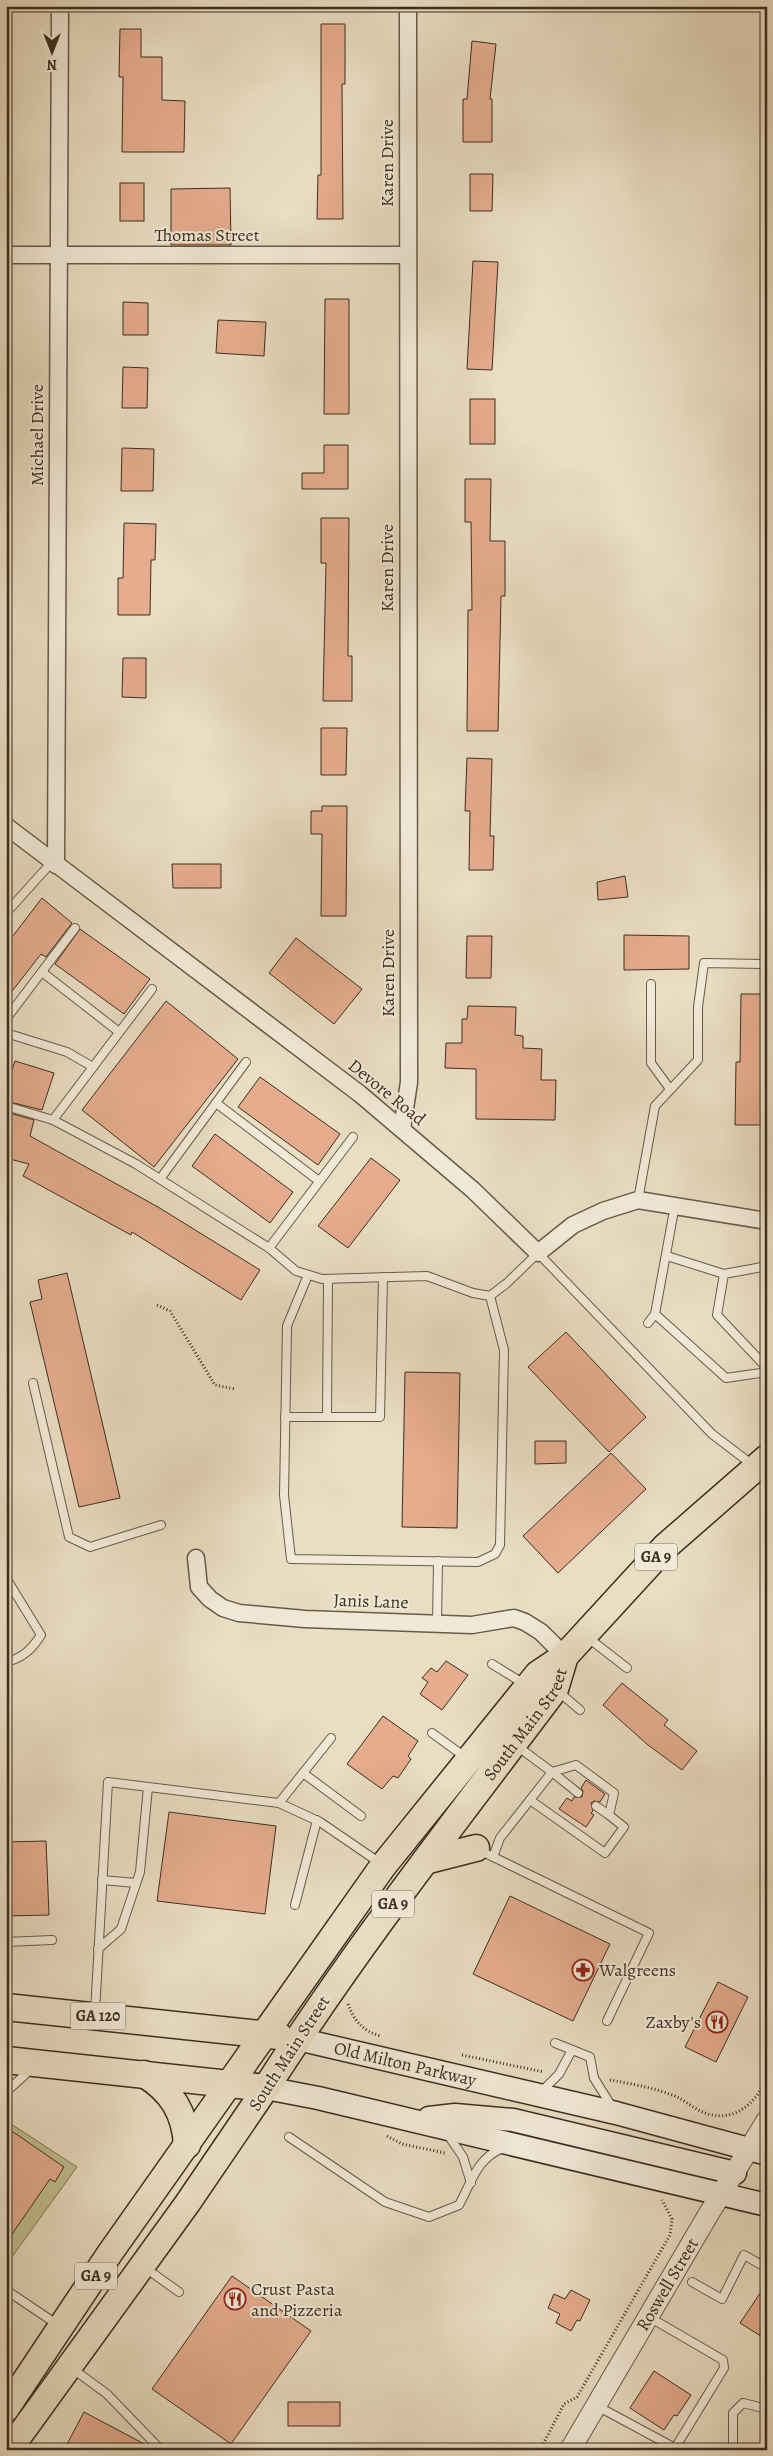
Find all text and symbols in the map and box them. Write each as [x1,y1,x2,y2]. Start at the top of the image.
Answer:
north arrow [28,28,78,78]
text: N [47,55,57,74]
street label: Karen Drive [375,119,399,207]
street label: Thomas Street [154,223,260,247]
street label: Michael Drive [25,384,49,486]
street label: Karen Drive [375,524,399,612]
street label: Karen Drive [376,929,400,1017]
street label: Devore Road [343,1053,431,1131]
road number: GA 9 [635,1544,677,1570]
street label: Janis Lane [333,1588,409,1614]
street label: South Main Street [478,1665,573,1785]
road number: GA 9 [372,1890,414,1918]
pharmacy icon: Walgreens [571,1958,595,1982]
place label: Walgreens [598,1958,676,1982]
street label: South Main Street [243,1991,335,2115]
road number: GA 120 [70,2002,126,2030]
place label: Zaxby's [645,2010,701,2034]
restaurant icon: Zaxby's [705,2010,729,2034]
street label: Old Milton Parkway [332,2036,480,2092]
street label: Roswell Street [631,2234,704,2335]
road number: GA 9 [75,2262,117,2290]
place label: Crust Pasta and Pizzeria [251,2277,343,2322]
restaurant icon: Crust Pasta and Pizzeria [223,2287,247,2311]

